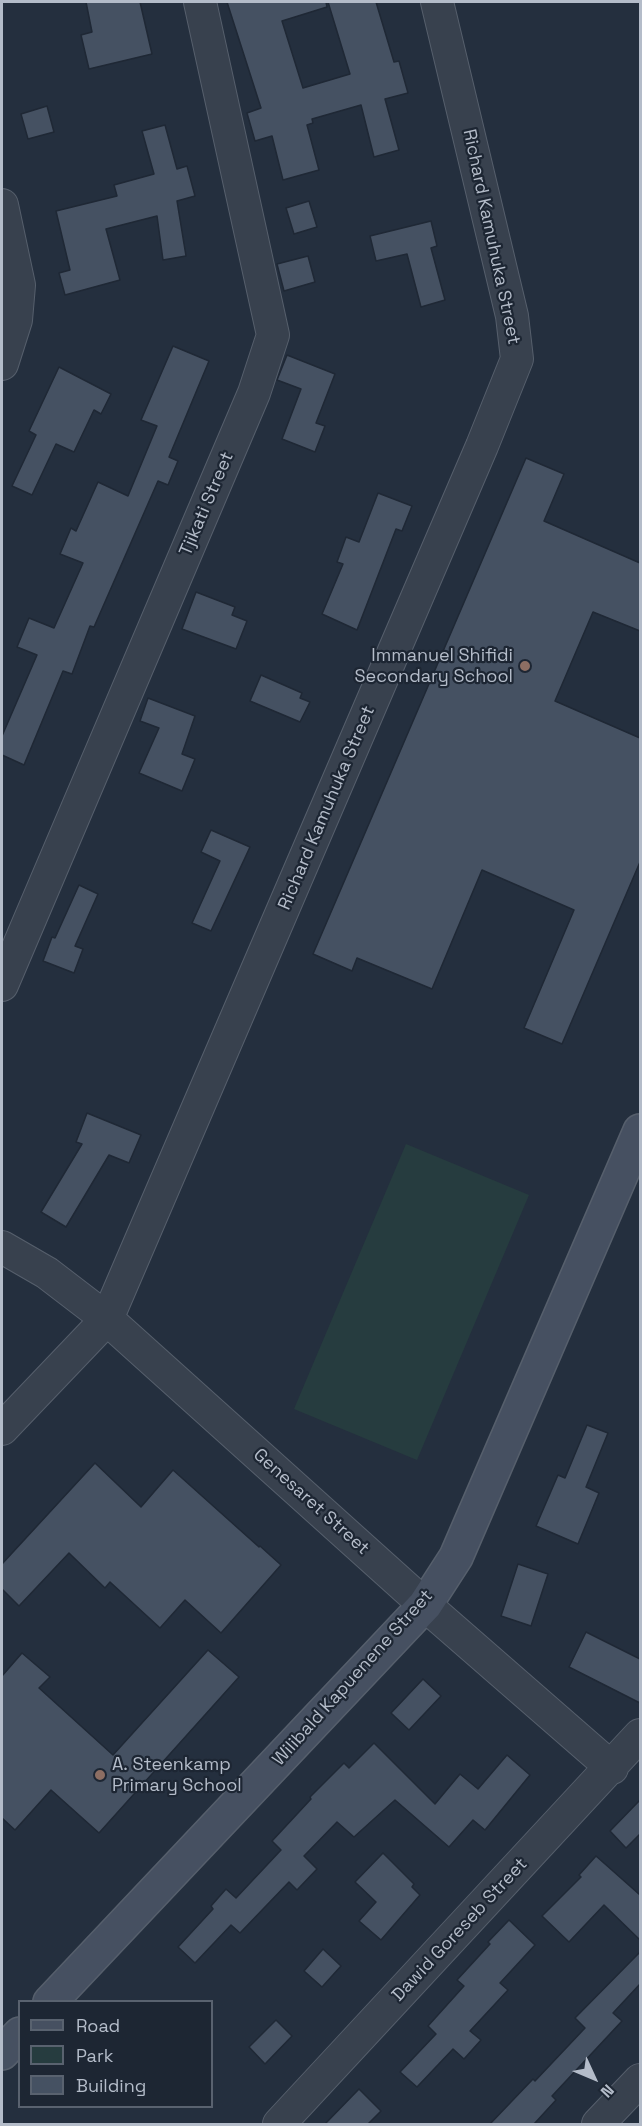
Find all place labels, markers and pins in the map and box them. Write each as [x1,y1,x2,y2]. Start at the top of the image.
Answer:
place label: Immanuel Shifidi Secondary School [355,645,513,688]
marker: Immanuel Shifidi Secondary School [518,659,532,673]
place label: A. Steenkamp Primary School [112,1754,242,1796]
marker: A. Steenkamp Primary School [93,1768,107,1782]

